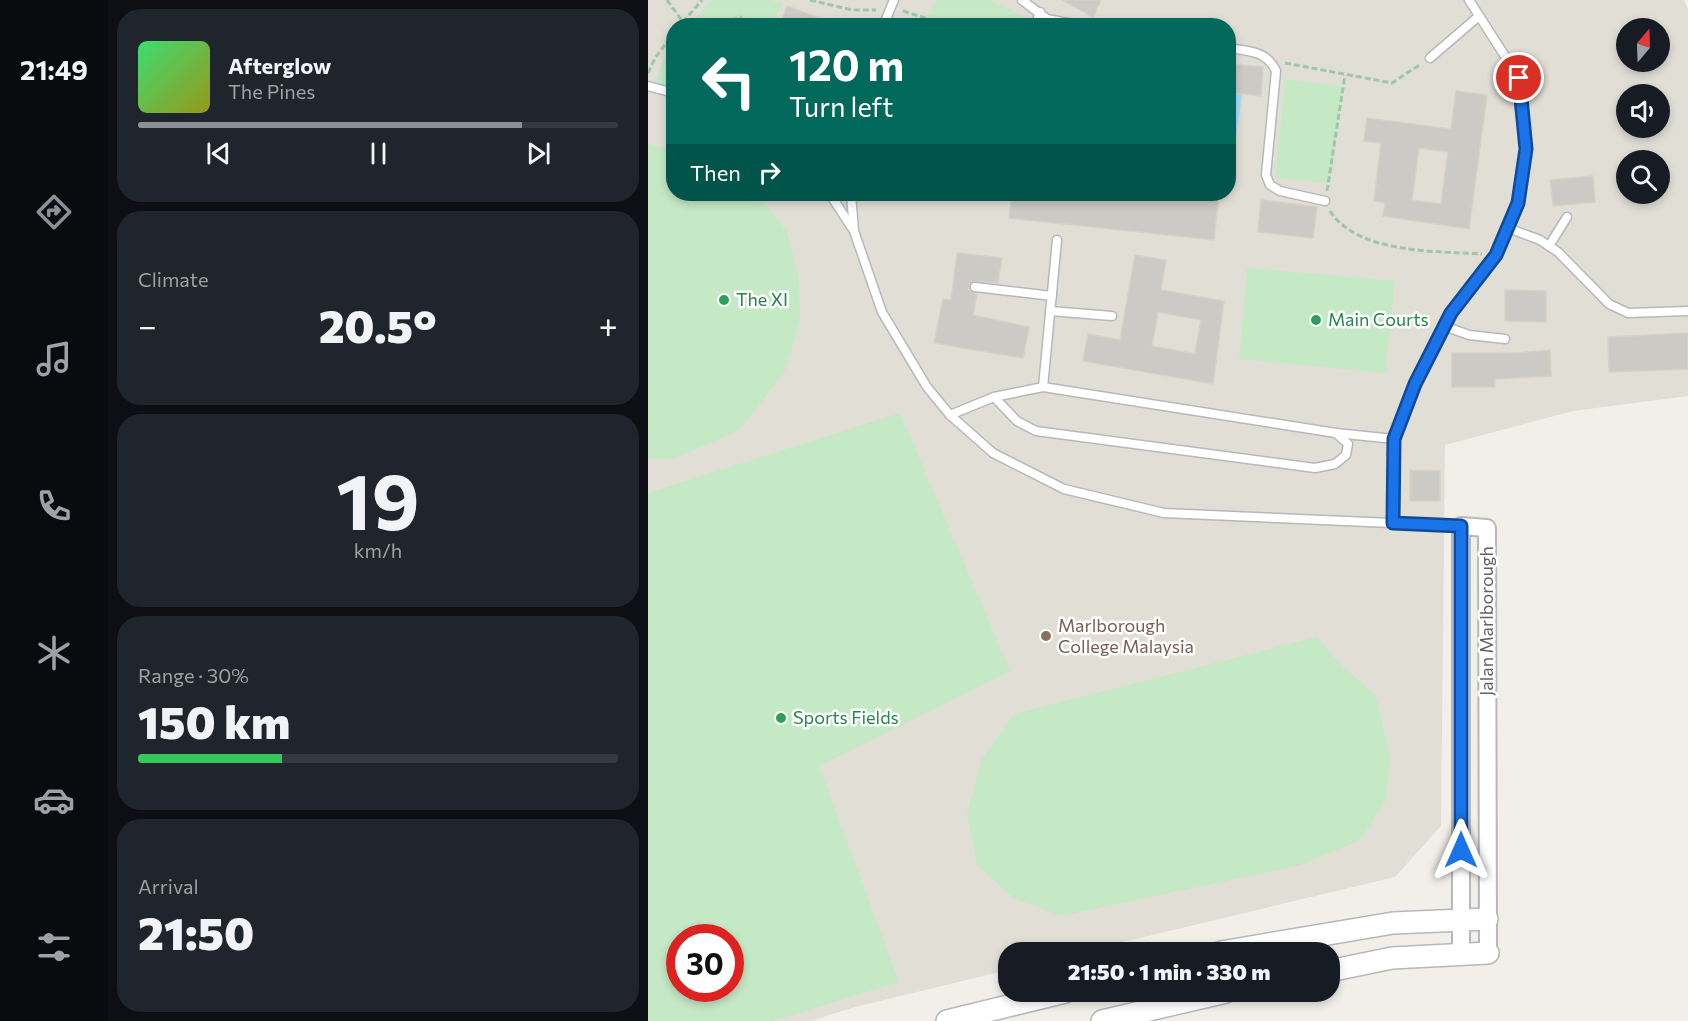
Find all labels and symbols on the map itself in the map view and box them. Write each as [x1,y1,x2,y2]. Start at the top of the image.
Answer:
north arrow [1616,18,1670,72]
pin [1493,52,1544,103]
place label: The XI [736,288,788,310]
marker: The XI [717,293,731,307]
place label: Main Courts [1328,308,1429,330]
marker: Main Courts [1309,313,1323,327]
street label: Jalan Marlborough [1475,546,1497,696]
place label: Marlborough College Malaysia [1058,614,1194,657]
marker: Marlborough College Malaysia [1039,629,1053,643]
place label: Sports Fields [793,706,899,728]
marker: Sports Fields [774,711,788,725]
position arrow [1429,818,1493,882]
speed limit sign: 30 [666,924,744,1002]

